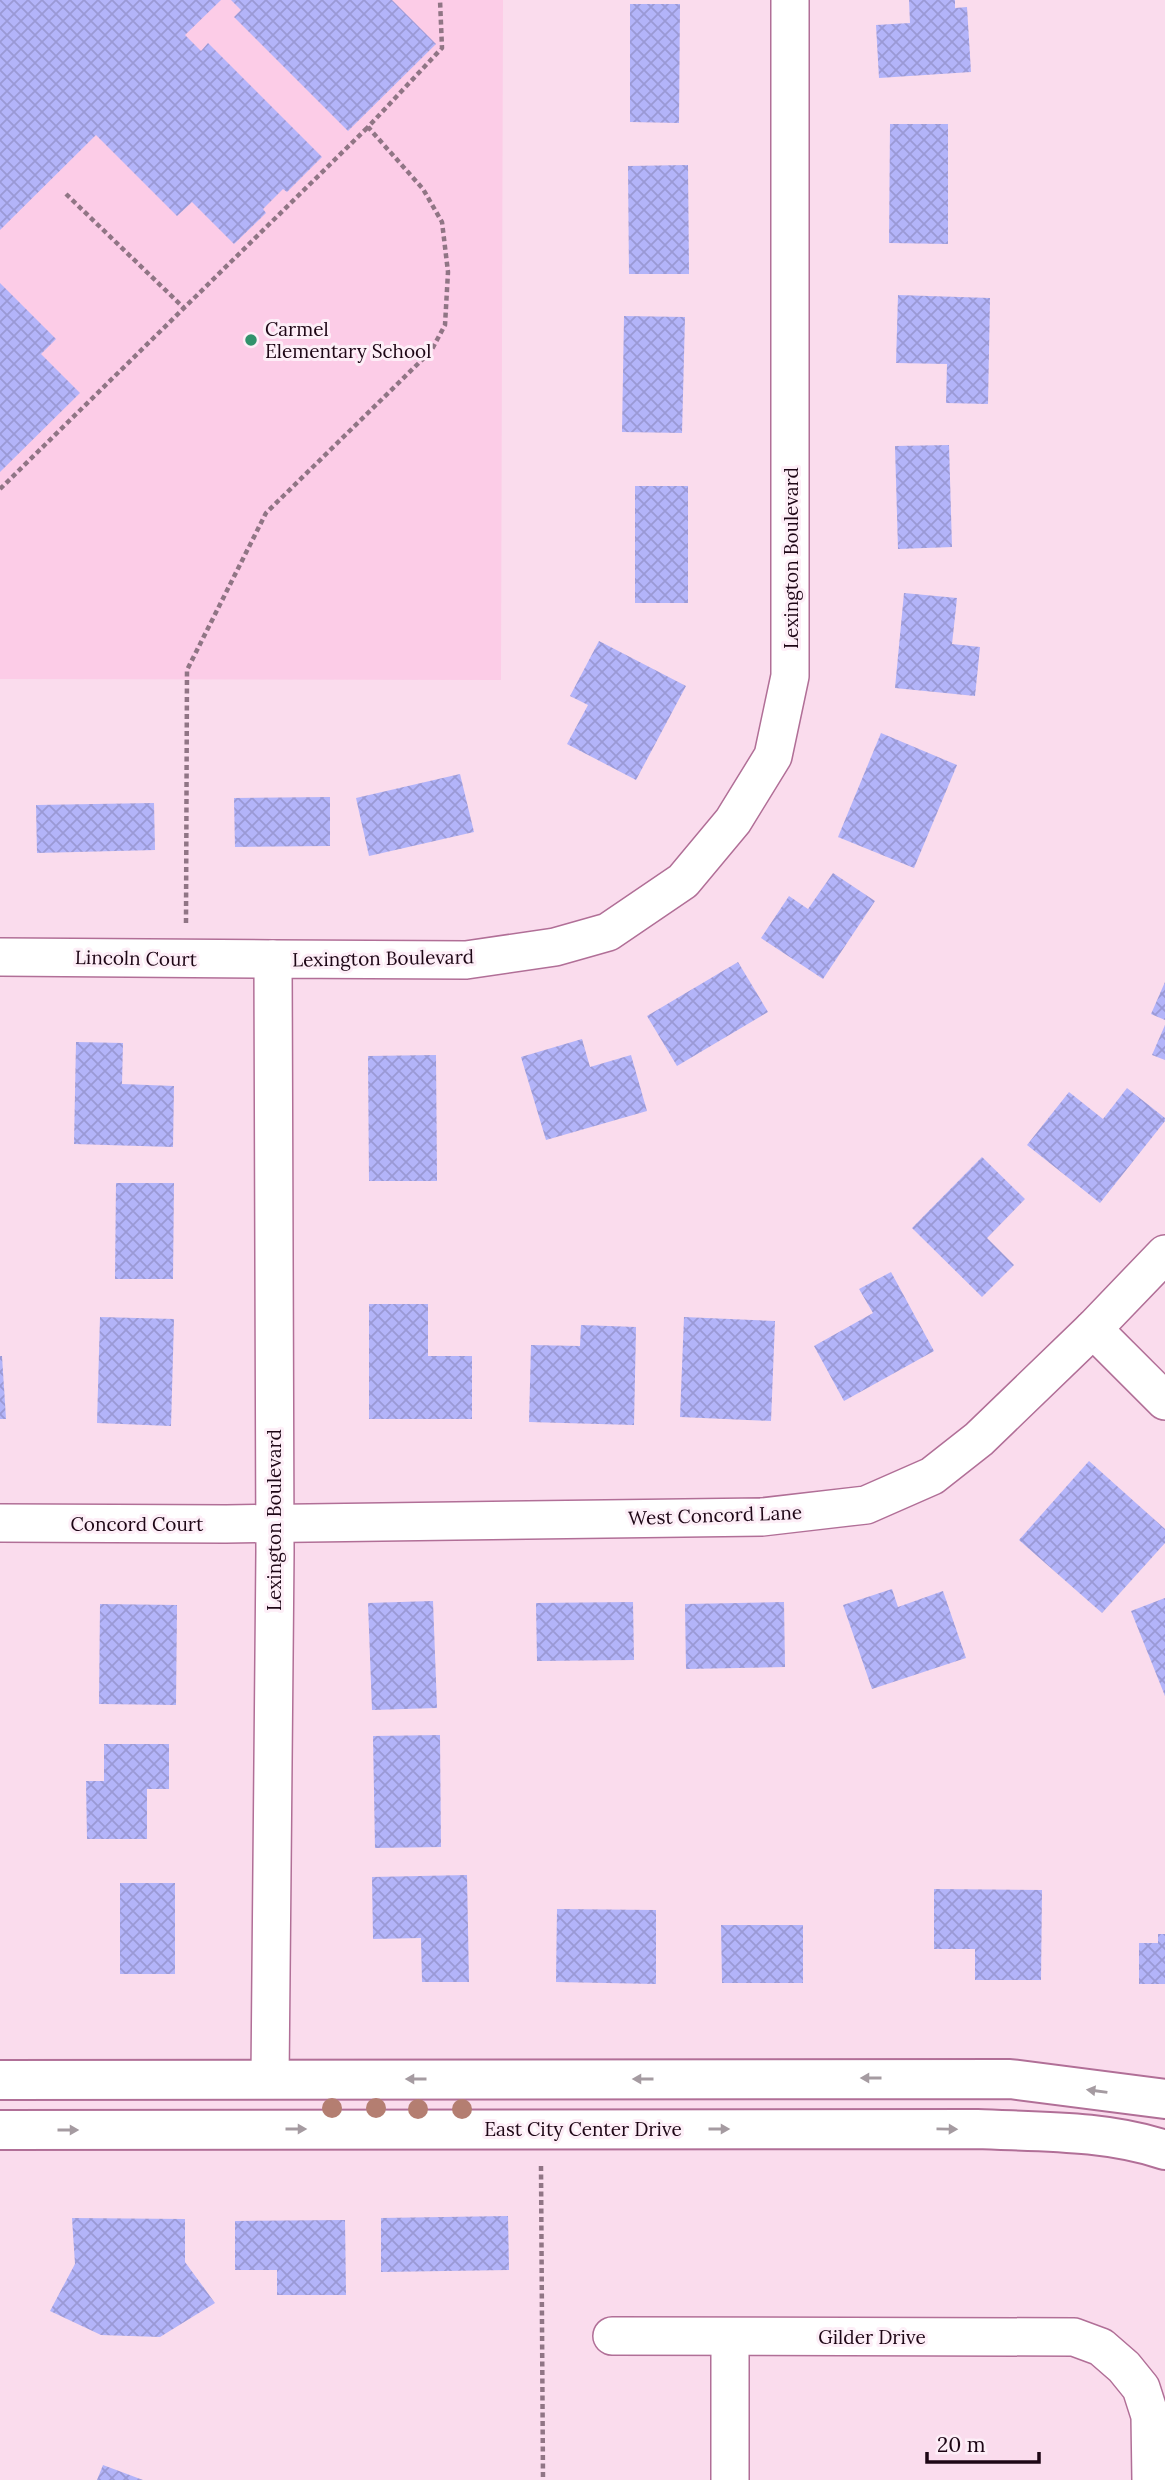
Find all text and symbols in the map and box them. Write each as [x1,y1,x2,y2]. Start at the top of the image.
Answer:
place label: Carmel Elementary School [265,317,431,363]
marker: Carmel Elementary School [243,332,259,348]
street label: Lexington Boulevard [779,467,803,649]
street label: Lexington Boulevard [292,944,474,972]
street label: Lincoln Court [75,945,198,971]
street label: Lexington Boulevard [262,1429,286,1611]
street label: West Concord Lane [628,1500,802,1530]
street label: Concord Court [71,1512,204,1536]
one-way arrow [859,2072,881,2084]
one-way arrow [404,2073,426,2085]
one-way arrow [632,2073,654,2085]
one-way arrow [1086,2085,1108,2096]
street label: East City Center Drive [484,2117,682,2141]
one-way arrow [285,2123,307,2135]
one-way arrow [708,2123,730,2135]
one-way arrow [936,2123,958,2135]
one-way arrow [57,2124,79,2136]
street label: Gilder Drive [818,2325,926,2349]
scale bar [927,2420,1039,2464]
text: 20 m [937,2431,986,2458]

